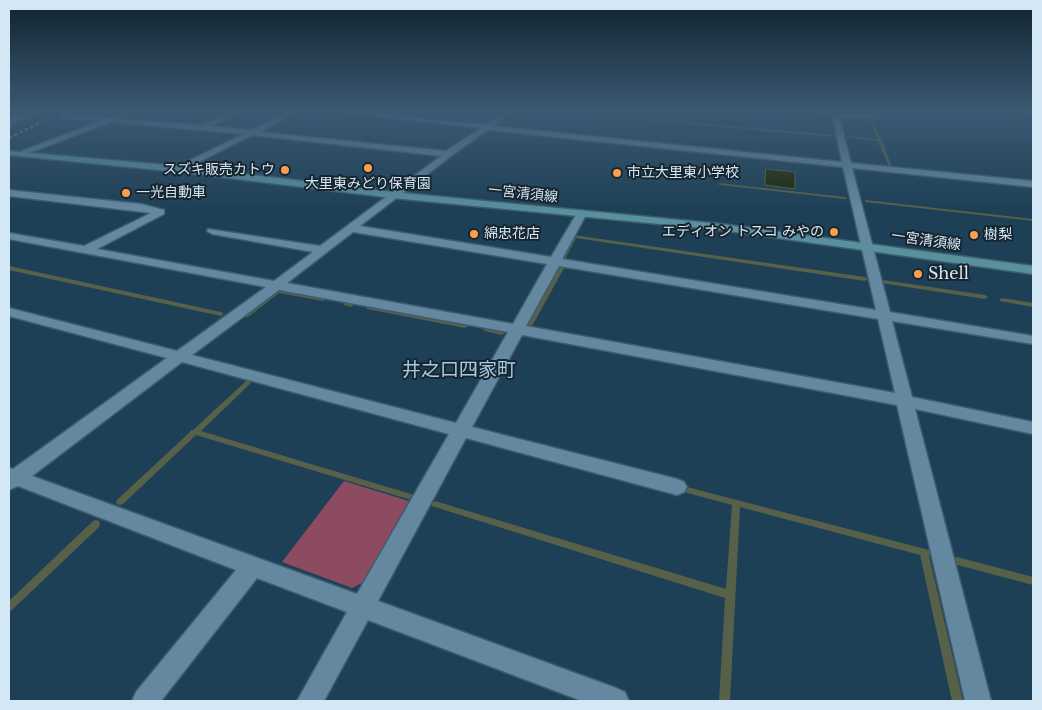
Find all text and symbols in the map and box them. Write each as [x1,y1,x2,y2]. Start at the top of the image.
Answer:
place label: スズキ販売カトウ [163,162,275,178]
marker: 大里東みどり保育園 [362,162,374,174]
marker: スズキ販売カトウ [279,164,291,176]
place label: 市立大里東小学校 [627,165,739,181]
marker: 市立大里東小学校 [611,167,623,179]
place label: 大里東みどり保育園 [305,176,431,192]
street label: 一宮清須線 [487,182,559,206]
place label: 一光自動車 [136,185,206,201]
marker: 一光自動車 [120,187,132,199]
place label: エディオン トスコ みやの [662,224,824,240]
place label: 綿忠花店 [484,226,540,242]
marker: エディオン トスコ みやの [828,226,840,238]
place label: 樹梨 [984,227,1012,243]
marker: 綿忠花店 [468,228,480,240]
street label: 一宮清須線 [890,228,962,254]
marker: 樹梨 [968,229,980,241]
place label: Shell [928,264,969,284]
marker: Shell [912,268,924,280]
district label: 井之口四家町 [402,360,516,382]

